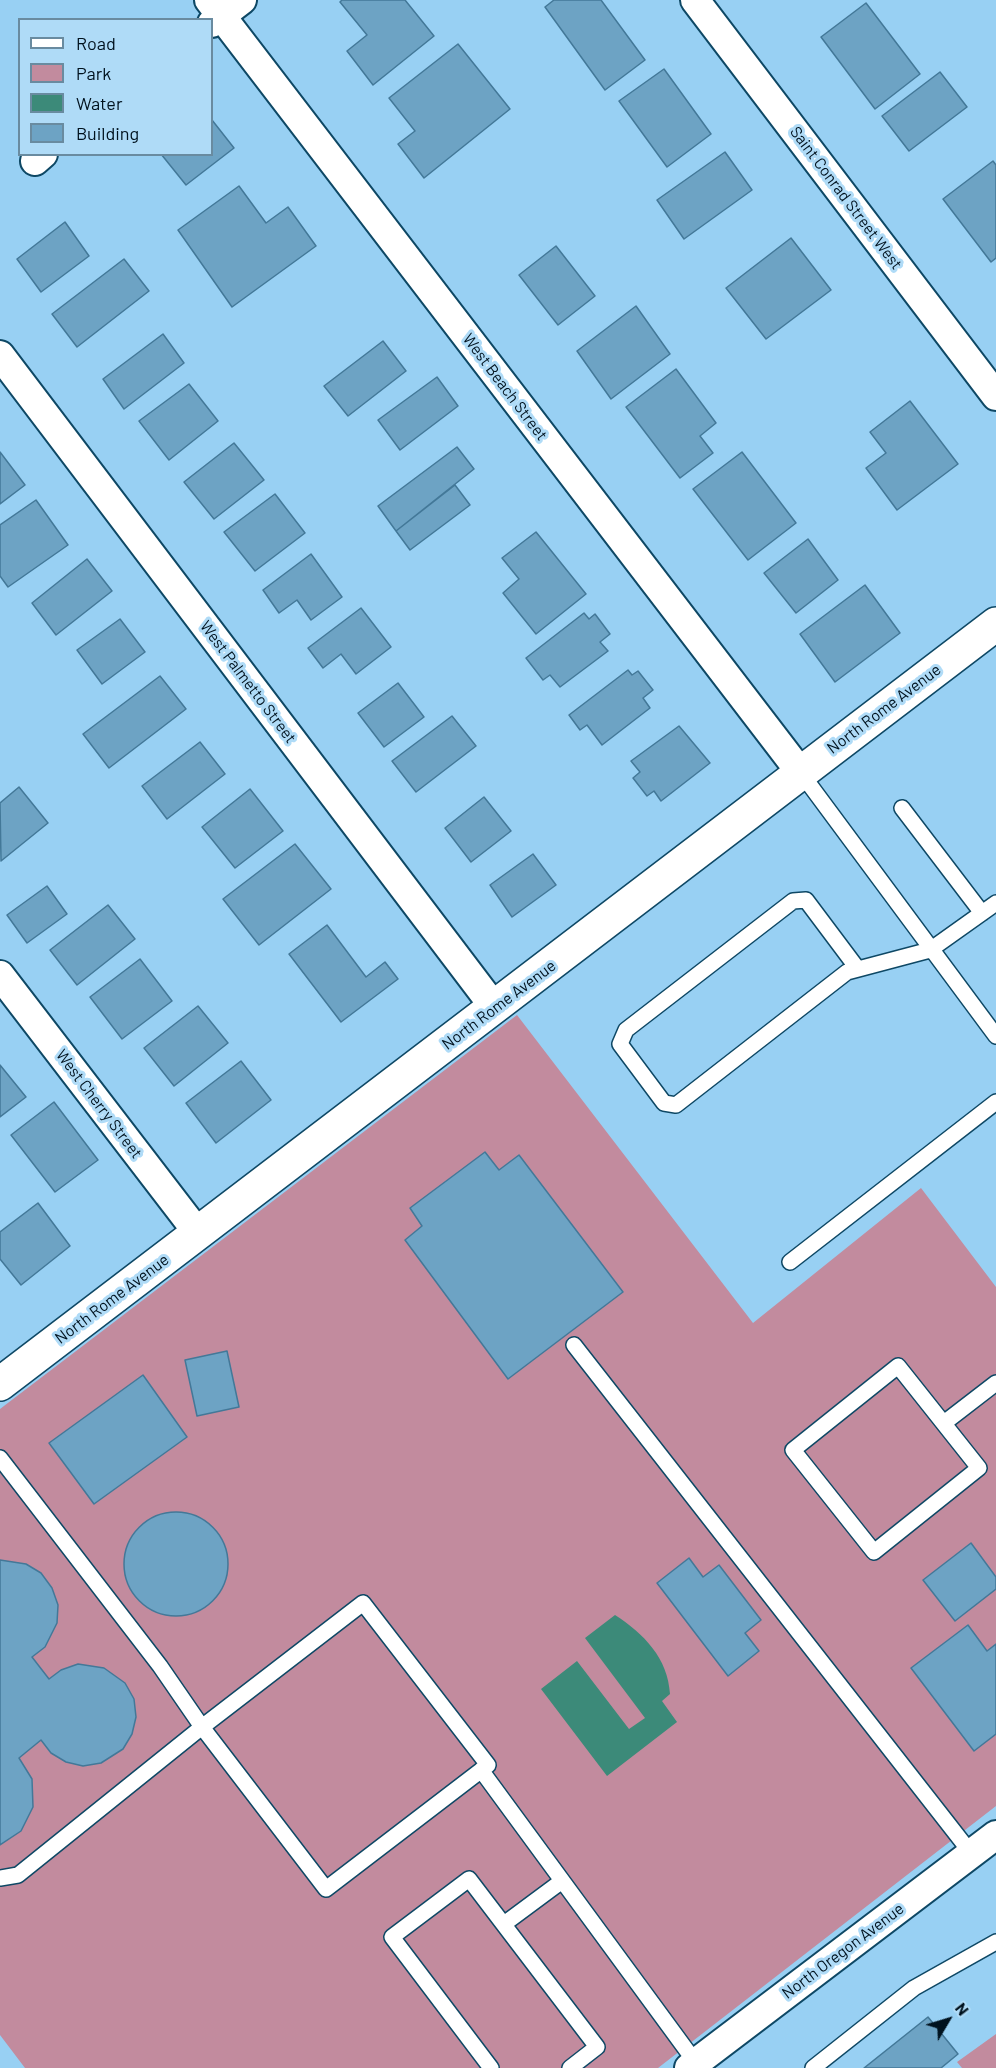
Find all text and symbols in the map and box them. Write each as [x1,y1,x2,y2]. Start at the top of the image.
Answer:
legend [18,18,213,156]
text: Road [76,32,116,54]
text: Park [76,62,111,84]
text: Water [76,92,123,114]
text: Building [76,122,139,144]
street label: Saint Conrad Street West [786,123,906,273]
street label: West Beach Street [459,330,551,444]
street label: West Palmetto Street [196,617,300,747]
street label: North Rome Avenue [823,660,945,758]
street label: North Rome Avenue [438,956,560,1054]
street label: West Cherry Street [52,1046,146,1162]
street label: North Rome Avenue [51,1250,173,1348]
street label: North Oregon Avenue [778,1899,908,2003]
north arrow [918,1990,978,2050]
text: N [952,1999,973,2019]

